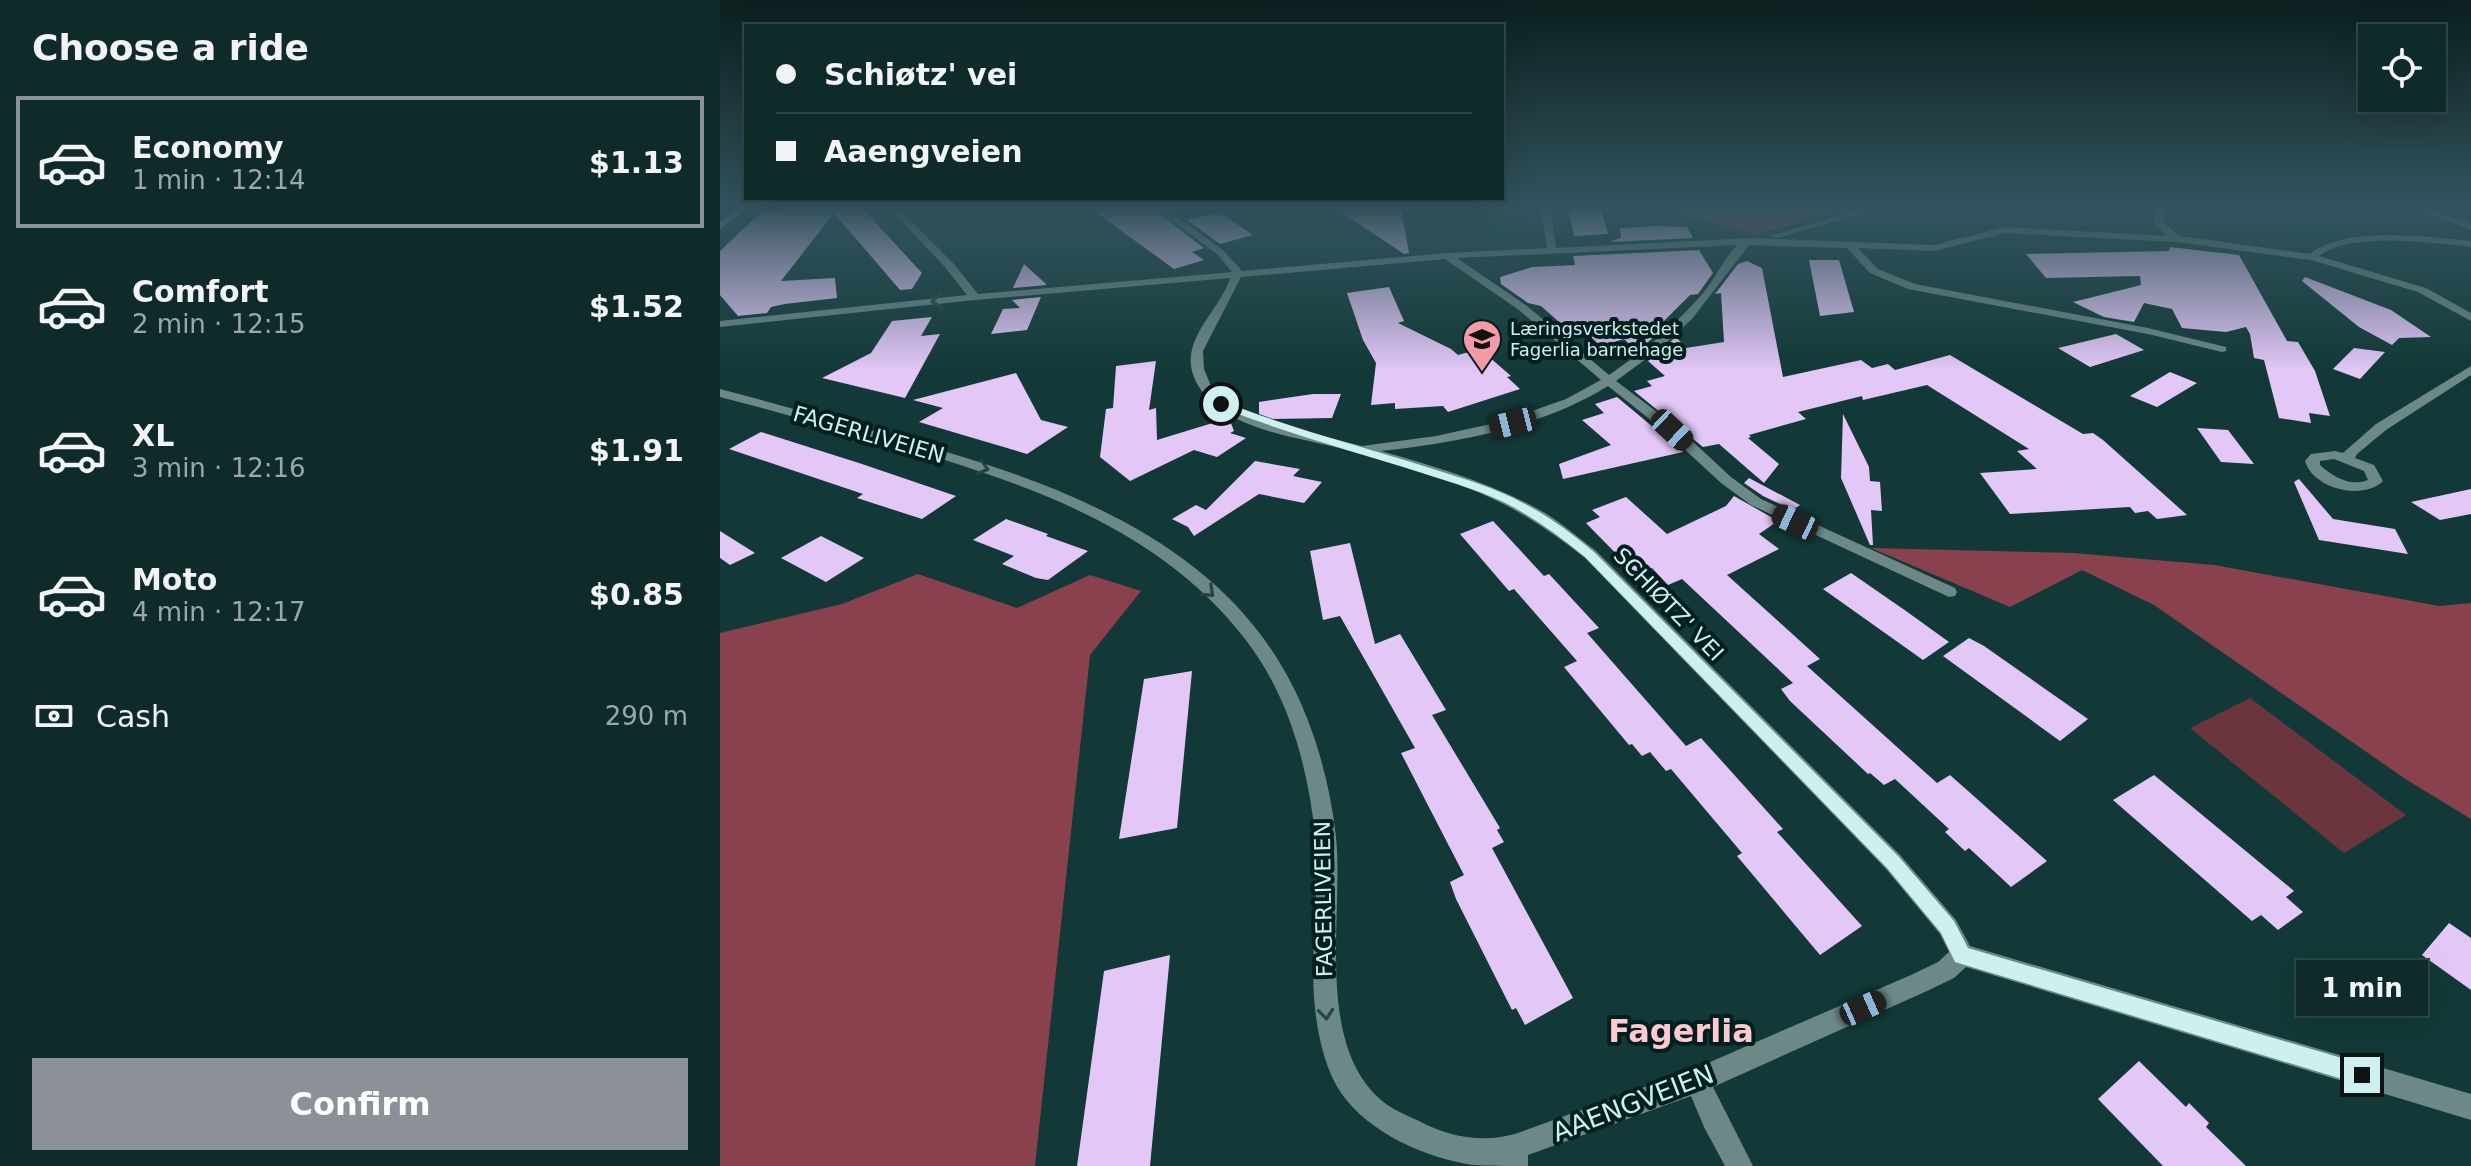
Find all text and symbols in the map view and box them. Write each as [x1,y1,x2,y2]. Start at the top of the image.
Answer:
map controls [2358,24,2446,112]
button: locate [2358,24,2446,112]
text: Choose a ride [32,27,309,68]
text: Schiøtz' vei [824,57,1017,92]
icon: car [36,126,108,198]
text: Economy [132,130,284,165]
text: Aaengveien [824,134,1023,169]
text: $1.13 [589,145,684,180]
text: 1 min · 12:14 [132,165,306,195]
icon: car [36,270,108,342]
text: Comfort [132,274,269,309]
text: $1.52 [589,289,684,324]
one-way arrow [930,292,943,309]
text: 2 min · 12:15 [132,309,306,339]
school or university icon: Læringsverkstedet Fagerlia barnehage [1461,318,1503,373]
place label: Læringsverkstedet Fagerlia barnehage [1510,318,1683,360]
route start [1203,386,1239,422]
street label: FAGERLIVEIEN [790,401,947,468]
car [1646,405,1698,455]
car [1487,406,1539,440]
icon: car [36,414,108,486]
text: XL [132,418,174,453]
text: $1.91 [589,433,684,468]
text: 3 min · 12:16 [132,453,306,483]
one-way arrow [976,459,990,475]
car [1768,501,1822,543]
street label: SCHIØTZ' VEI [1609,543,1729,666]
icon: car [36,558,108,630]
text: Moto [132,562,217,597]
text: $0.85 [589,577,684,612]
one-way arrow [1200,582,1214,597]
text: 4 min · 12:17 [132,597,306,627]
icon: cash [32,694,76,738]
text: Cash [96,699,170,734]
text: 290 m [605,701,688,731]
street label: FAGERLIVEIEN [1310,821,1337,977]
callout: 1 min [2296,959,2428,1015]
text: 1 min [2321,973,2403,1003]
car [1836,987,1890,1029]
one-way arrow [1318,1008,1335,1021]
district label: Fagerlia [1608,1012,1754,1050]
route end [2344,1057,2380,1093]
button: Confirm [32,1058,688,1150]
street label: AAENGVEIEN [1548,1059,1718,1147]

